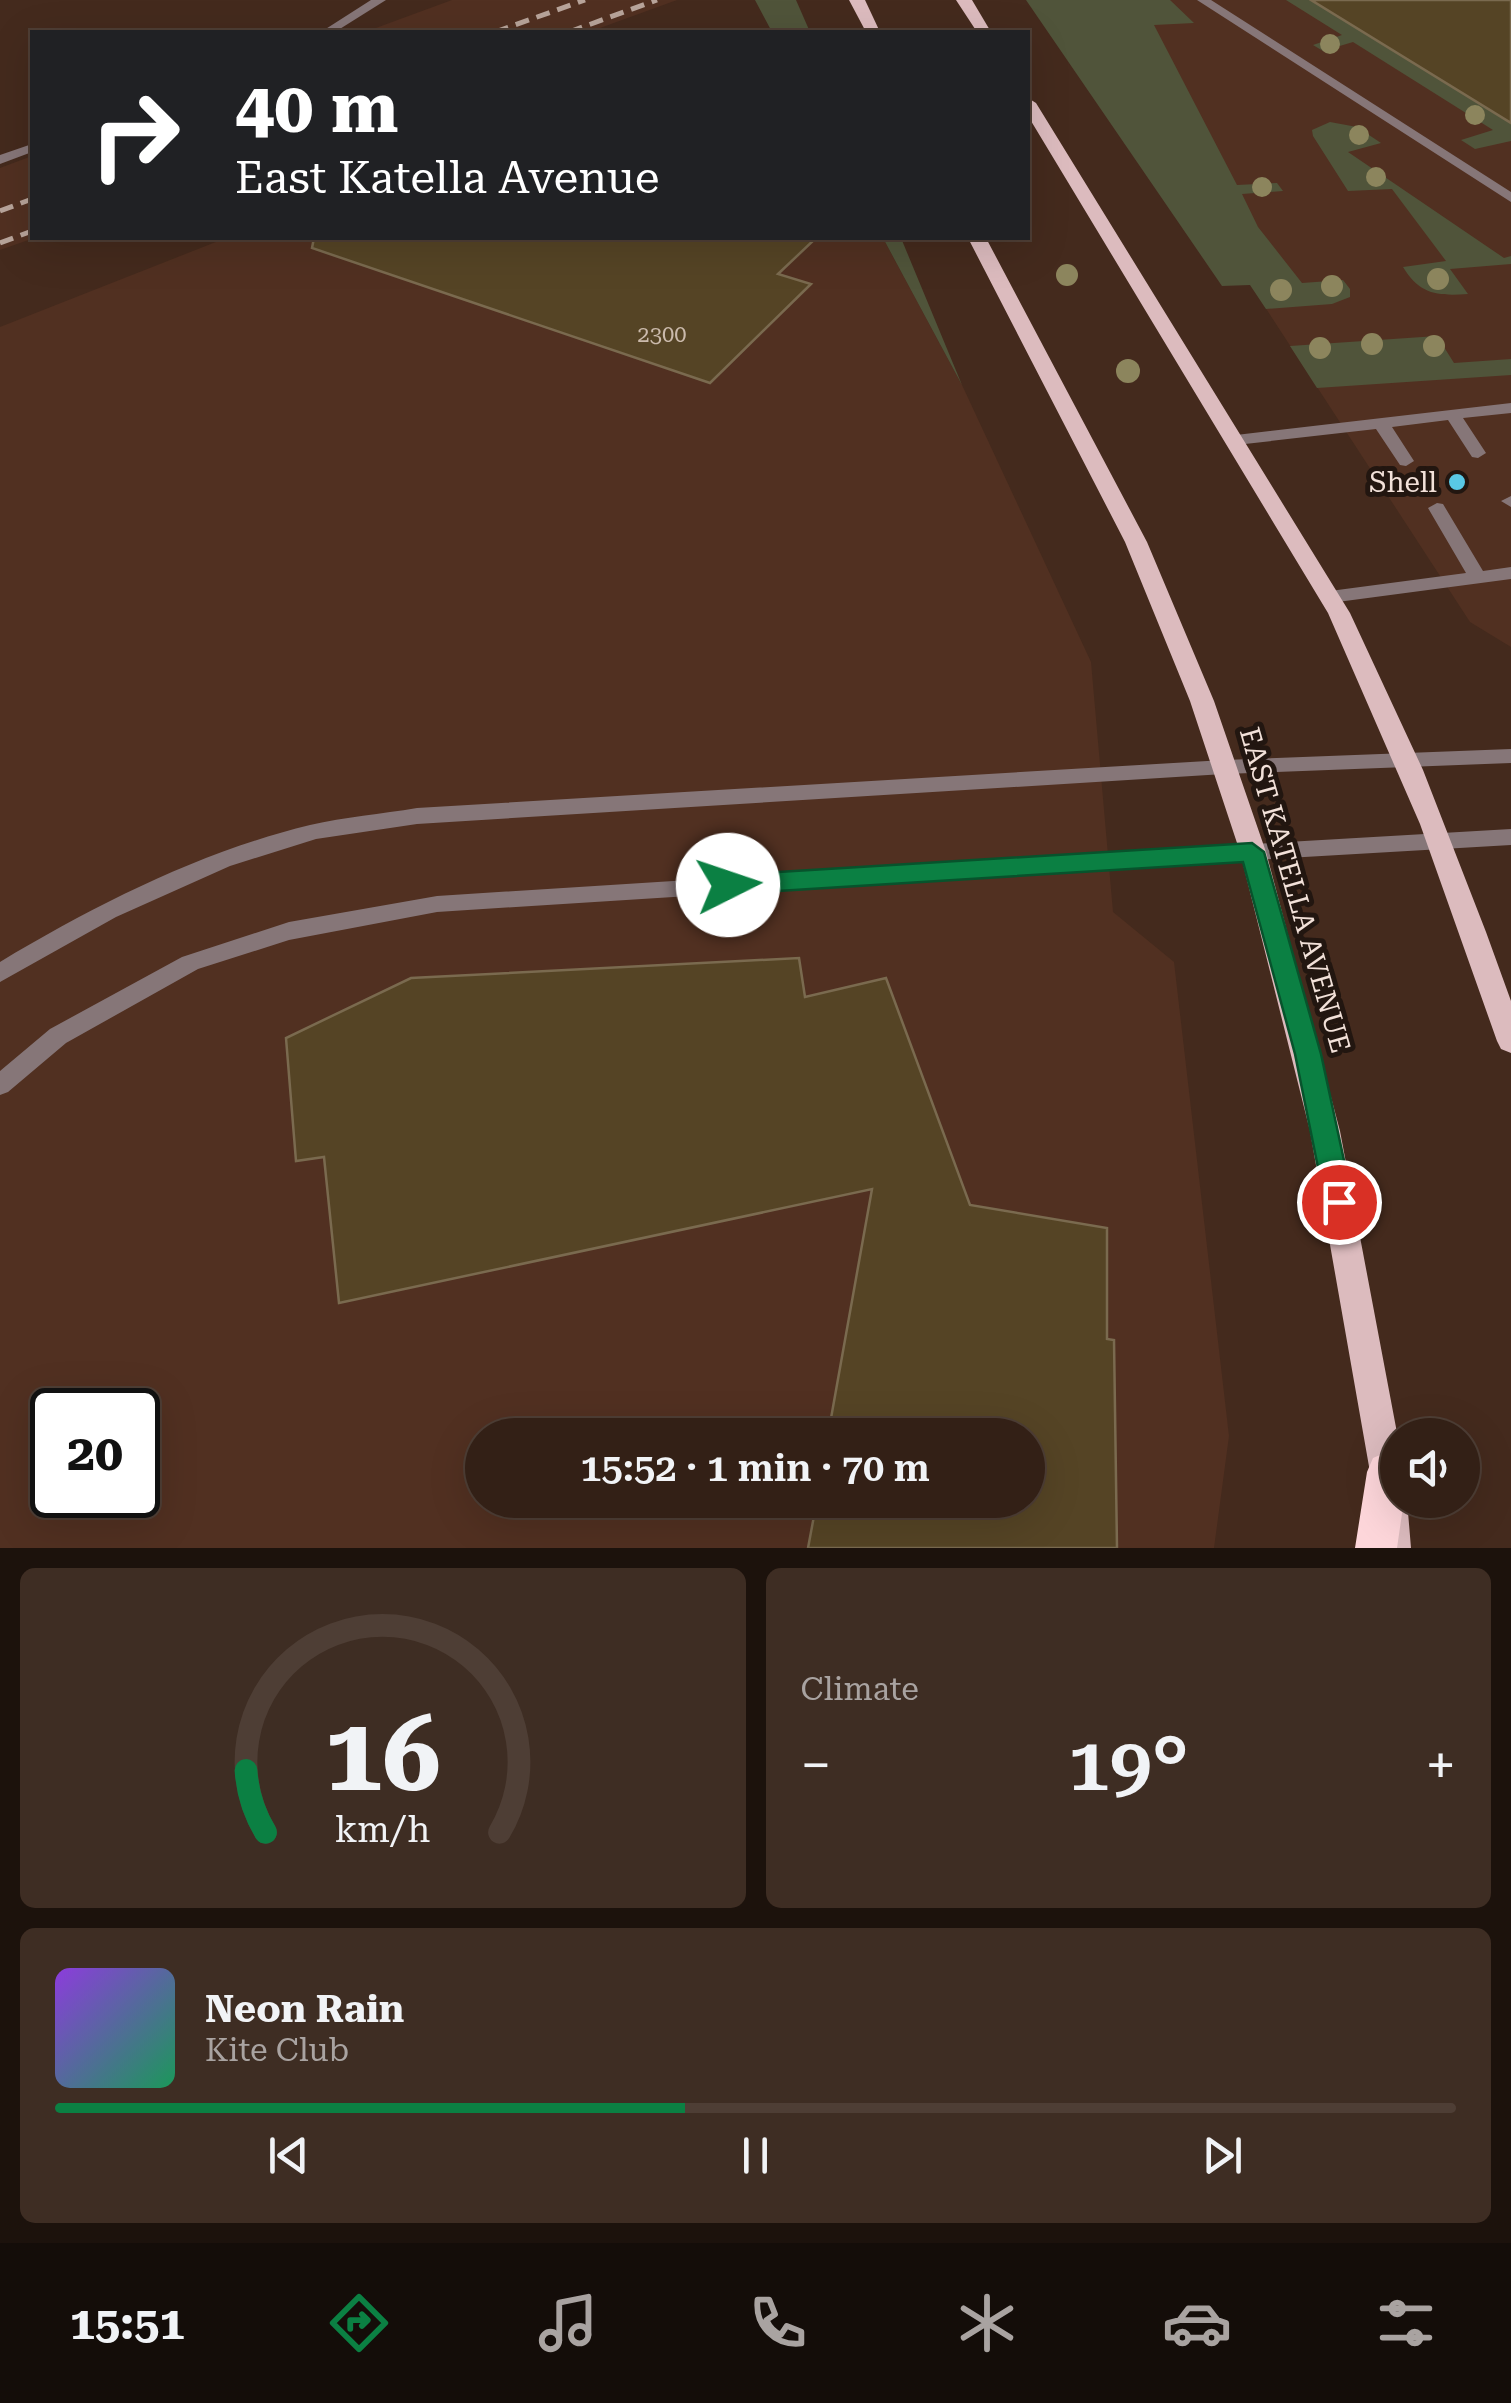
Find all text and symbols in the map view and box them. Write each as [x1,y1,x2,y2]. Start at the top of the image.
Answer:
text: 40 m [235,67,399,149]
icon: right [70,70,200,200]
text: East Katella Avenue [235,151,660,204]
house number: 2300 [637,322,687,347]
place label: Shell [1369,466,1437,499]
marker: Shell [1446,471,1468,493]
street label: EAST KATELLA AVENUE [1233,723,1357,1057]
position arrow [676,833,780,937]
pin [1297,1160,1382,1245]
icon: arrive [1312,1175,1367,1230]
speed limit sign: 20 [30,1388,160,1518]
map controls [1380,1418,1480,1518]
button: sound [1380,1418,1480,1518]
text: 15:52 · 1 min · 70 m [580,1446,930,1490]
text: Climate [801,1670,919,1708]
text: 16 [325,1694,441,1815]
text: 19° [1068,1720,1189,1808]
text: − [801,1733,831,1797]
text: + [1425,1733,1456,1797]
text: km/h [335,1809,431,1851]
text: Neon Rain [205,1987,404,2031]
text: Kite Club [205,2031,349,2069]
icon: previous [261,2128,316,2183]
icon: pause [728,2128,783,2183]
icon: next [1195,2128,1250,2183]
icon: directions [324,2288,394,2358]
icon: music [533,2288,603,2358]
icon: phone [743,2288,813,2358]
icon: climate [952,2288,1022,2358]
icon: car [1162,2288,1232,2358]
icon: filters [1371,2288,1441,2358]
text: 15:51 [70,2297,185,2350]

